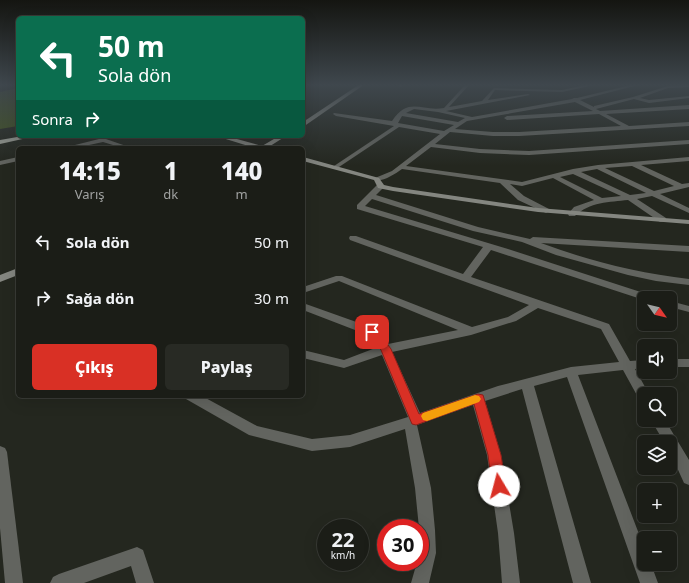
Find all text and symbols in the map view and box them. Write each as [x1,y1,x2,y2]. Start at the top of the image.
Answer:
text: 50 m [98,27,165,65]
icon: left [32,32,84,84]
text: Sola dön [98,63,171,87]
icon: right [81,108,103,130]
text: Sonra [32,109,73,129]
text: 14:15 [59,154,121,187]
text: 1 [164,154,178,187]
text: 140 [221,154,262,187]
text: Varış [75,185,105,203]
text: dk [163,185,178,203]
text: m [236,185,248,203]
icon: left [32,231,54,253]
text: Sola dön [66,232,130,252]
text: 50 m [254,232,289,252]
icon: right [32,287,54,309]
text: Sağa dön [66,288,134,308]
text: 30 m [254,288,289,308]
north arrow [637,291,677,331]
map controls [637,291,677,571]
pin [355,315,389,349]
icon: arrive [361,321,383,343]
button: sound [637,339,677,379]
button: Çıkış [32,344,157,390]
button: Paylaş [165,344,289,390]
button: search [637,387,677,427]
button: layers [637,435,677,475]
position arrow [478,465,520,507]
button: + [637,483,677,523]
speed limit sign: 30 [377,519,429,571]
text: 22 [332,526,354,553]
button: − [637,531,677,571]
text: km/h [331,548,355,562]

